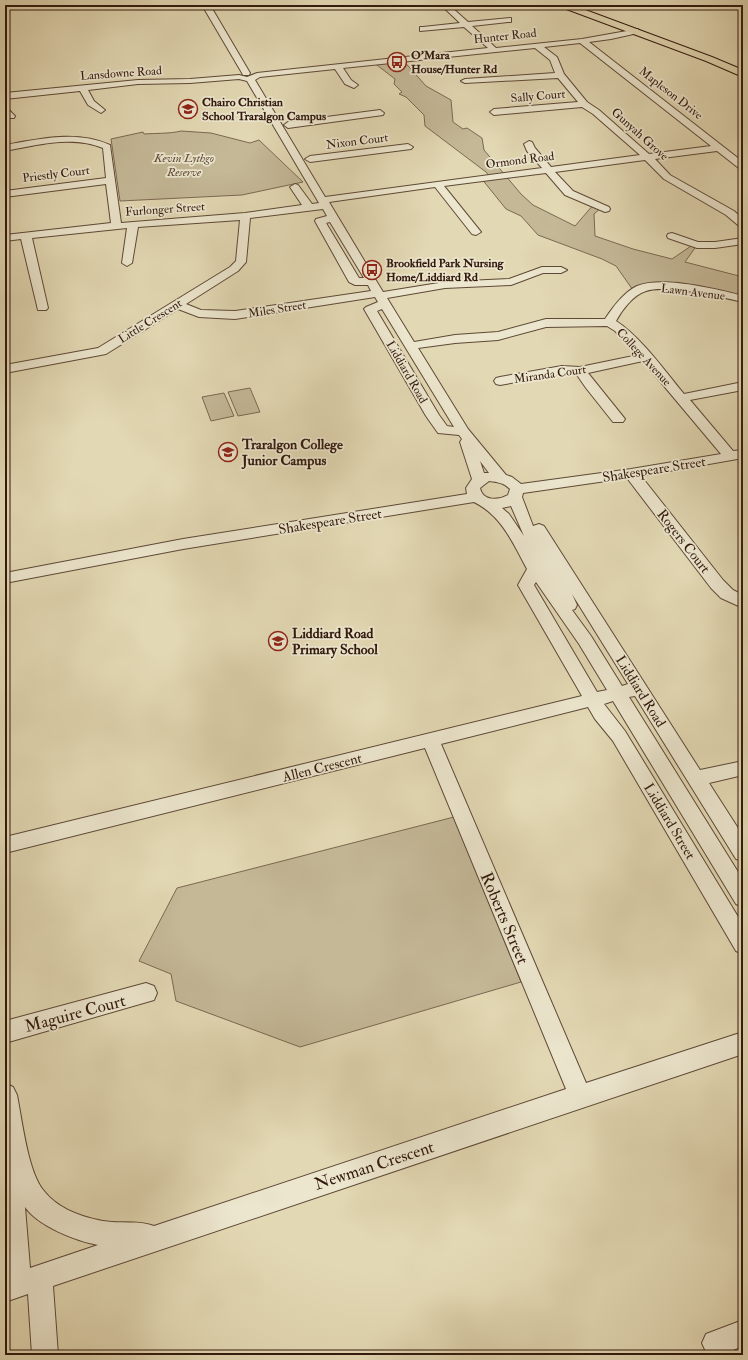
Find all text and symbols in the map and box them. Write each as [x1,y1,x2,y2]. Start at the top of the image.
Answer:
street label: Hunter Road [473,26,537,47]
place label: O'Mara House/Hunter Rd [411,48,497,77]
bus stop icon: O'Mara House/Hunter Rd [386,51,408,73]
street label: Lansdowne Road [80,63,162,84]
street label: Mapleson Drive [636,64,705,123]
street label: Sally Court [510,87,566,106]
place label: Chairo Christian School Traralgon Campus [202,95,326,124]
school or university icon: Chairo Christian School Traralgon Campus [177,98,199,120]
street label: Gunyah Grove [608,105,671,164]
street label: Nixon Court [325,130,389,153]
street label: Ormond Road [485,149,555,172]
park label: Kevin Lythgo Reserve [153,151,214,180]
street label: Priestly Court [22,163,91,186]
street label: Furlonger Street [125,199,205,220]
place label: Brookfield Park Nursing Home/Liddiard Rd [386,256,505,285]
bus stop icon: Brookfield Park Nursing Home/Liddiard Rd [361,259,383,281]
street label: Lawn Avenue [660,281,726,304]
street label: Little Crescent [116,296,185,347]
street label: Miles Street [247,298,307,321]
street label: College Avenue [613,325,674,389]
street label: Liddiard Road [383,338,431,406]
street label: Miranda Court [513,362,587,387]
place label: Traralgon College Junior Campus [241,436,343,470]
school or university icon: Traralgon College Junior Campus [217,441,239,463]
street label: Shakespeare Street [601,453,708,487]
street label: Shakespeare Street [277,505,384,539]
street label: Rogers Court [653,506,714,577]
place label: Liddiard Road Primary School [292,625,378,659]
school or university icon: Liddiard Road Primary School [267,630,289,652]
street label: Liddiard Road [612,652,669,730]
street label: Allen Crescent [280,749,364,786]
street label: Liddiard Street [640,780,699,863]
street label: Roberts Street [476,869,534,968]
street label: Maguire Court [22,990,128,1037]
street label: Newman Crescent [312,1136,437,1195]

